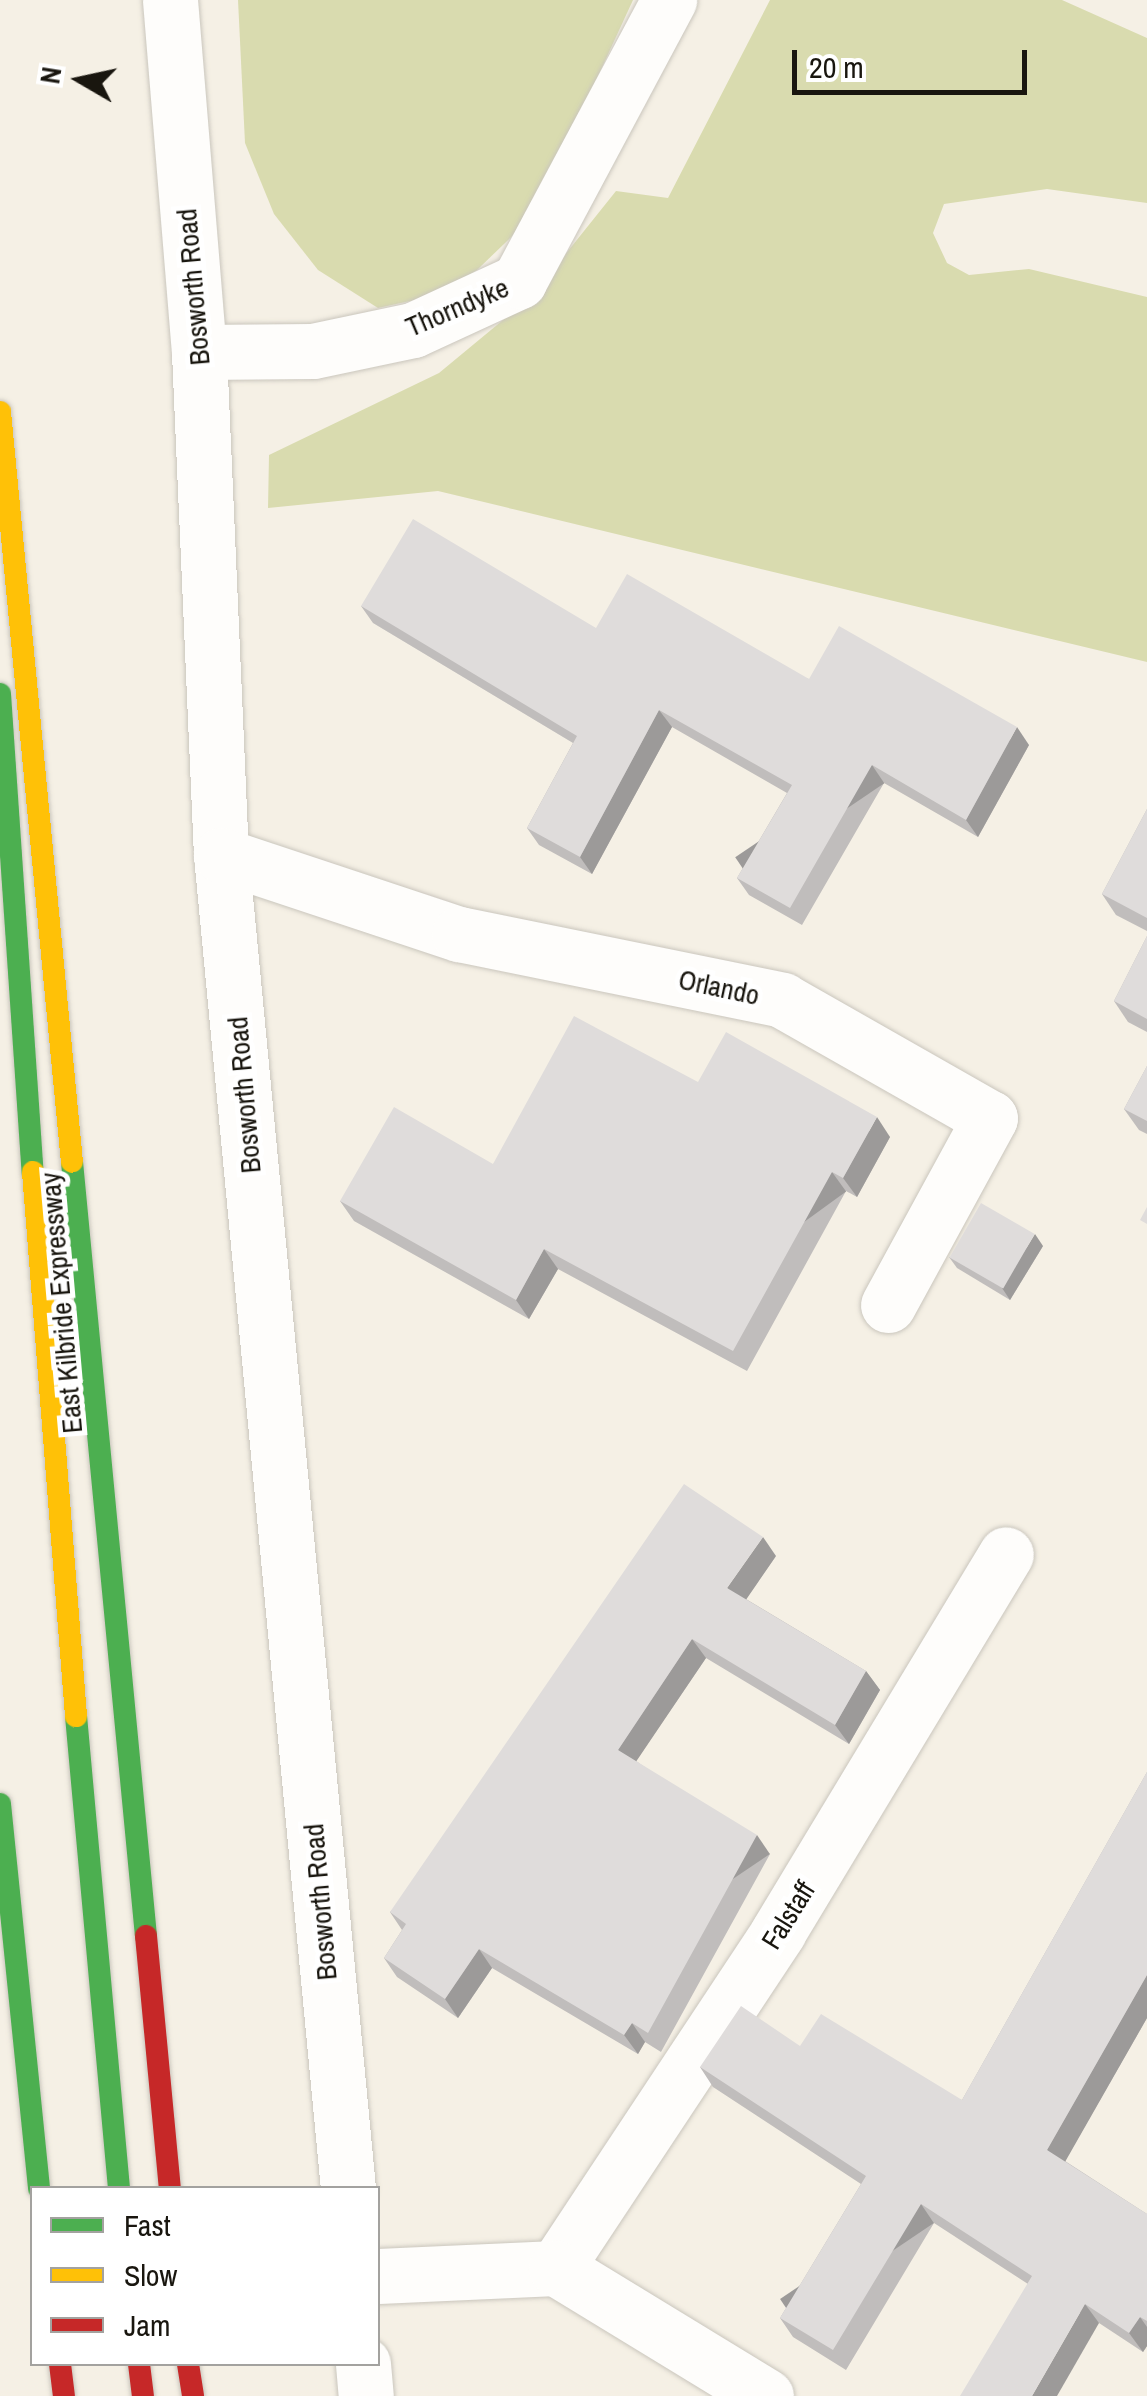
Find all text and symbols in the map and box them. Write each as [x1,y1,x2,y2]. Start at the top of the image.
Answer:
north arrow [30,30,130,130]
scale bar [797,30,1032,92]
text: 20 m [809,47,864,87]
text: N [30,64,70,86]
street label: Bosworth Road [169,207,217,367]
street label: Thorndyke [401,270,513,344]
street label: Orlando [676,962,762,1012]
street label: Bosworth Road [220,1015,268,1175]
street label: East Kilbride Expressway [33,1171,89,1435]
street label: Bosworth Road [296,1822,344,1982]
street label: Falstaff [754,1875,822,1955]
legend [30,2186,380,2366]
text: Fast [124,2205,171,2245]
text: Slow [124,2255,177,2295]
text: Jam [124,2305,170,2345]

